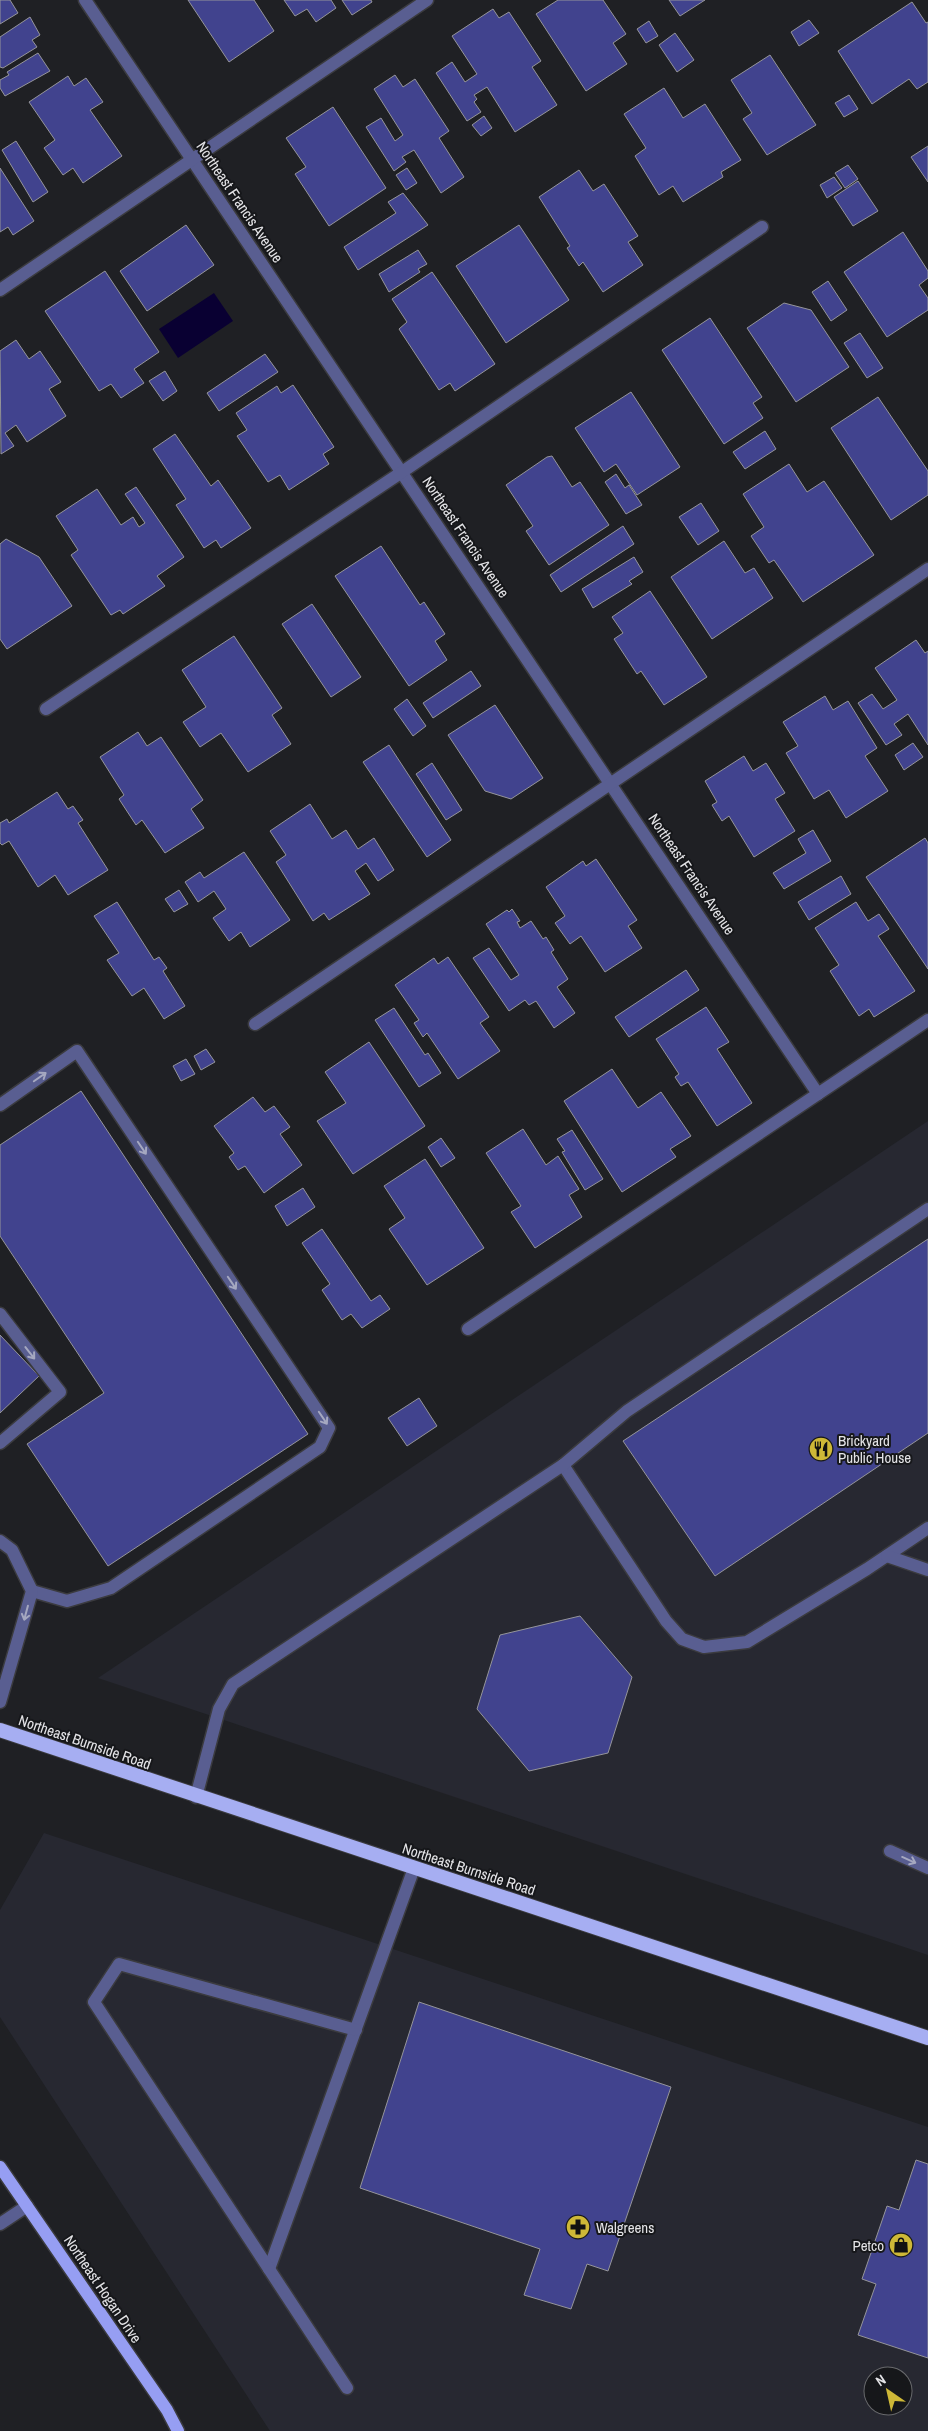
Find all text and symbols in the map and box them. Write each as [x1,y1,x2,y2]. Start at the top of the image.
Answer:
street label: Northeast Francis Avenue [192,137,288,267]
street label: Northeast Francis Avenue [418,472,514,602]
street label: Northeast Francis Avenue [644,809,740,939]
one-way arrow [33,1072,47,1082]
one-way arrow [137,1141,147,1155]
one-way arrow [227,1276,238,1290]
one-way arrow [24,1346,35,1359]
one-way arrow [318,1411,328,1425]
place label: Brickyard Public House [838,1430,911,1468]
restaurant icon: Brickyard Public House [808,1436,834,1462]
one-way arrow [21,1604,31,1620]
street label: Northeast Burnside Road [16,1709,154,1775]
street label: Northeast Burnside Road [400,1838,538,1900]
one-way arrow [901,1855,916,1865]
pharmacy icon: Walgreens [565,2214,591,2240]
place label: Walgreens [596,2217,654,2238]
street label: Northeast Hogan Drive [59,2231,147,2347]
shop icon: Petco [888,2232,914,2258]
place label: Petco [853,2235,884,2256]
north arrow [863,2366,913,2416]
text: N [872,2370,889,2390]

